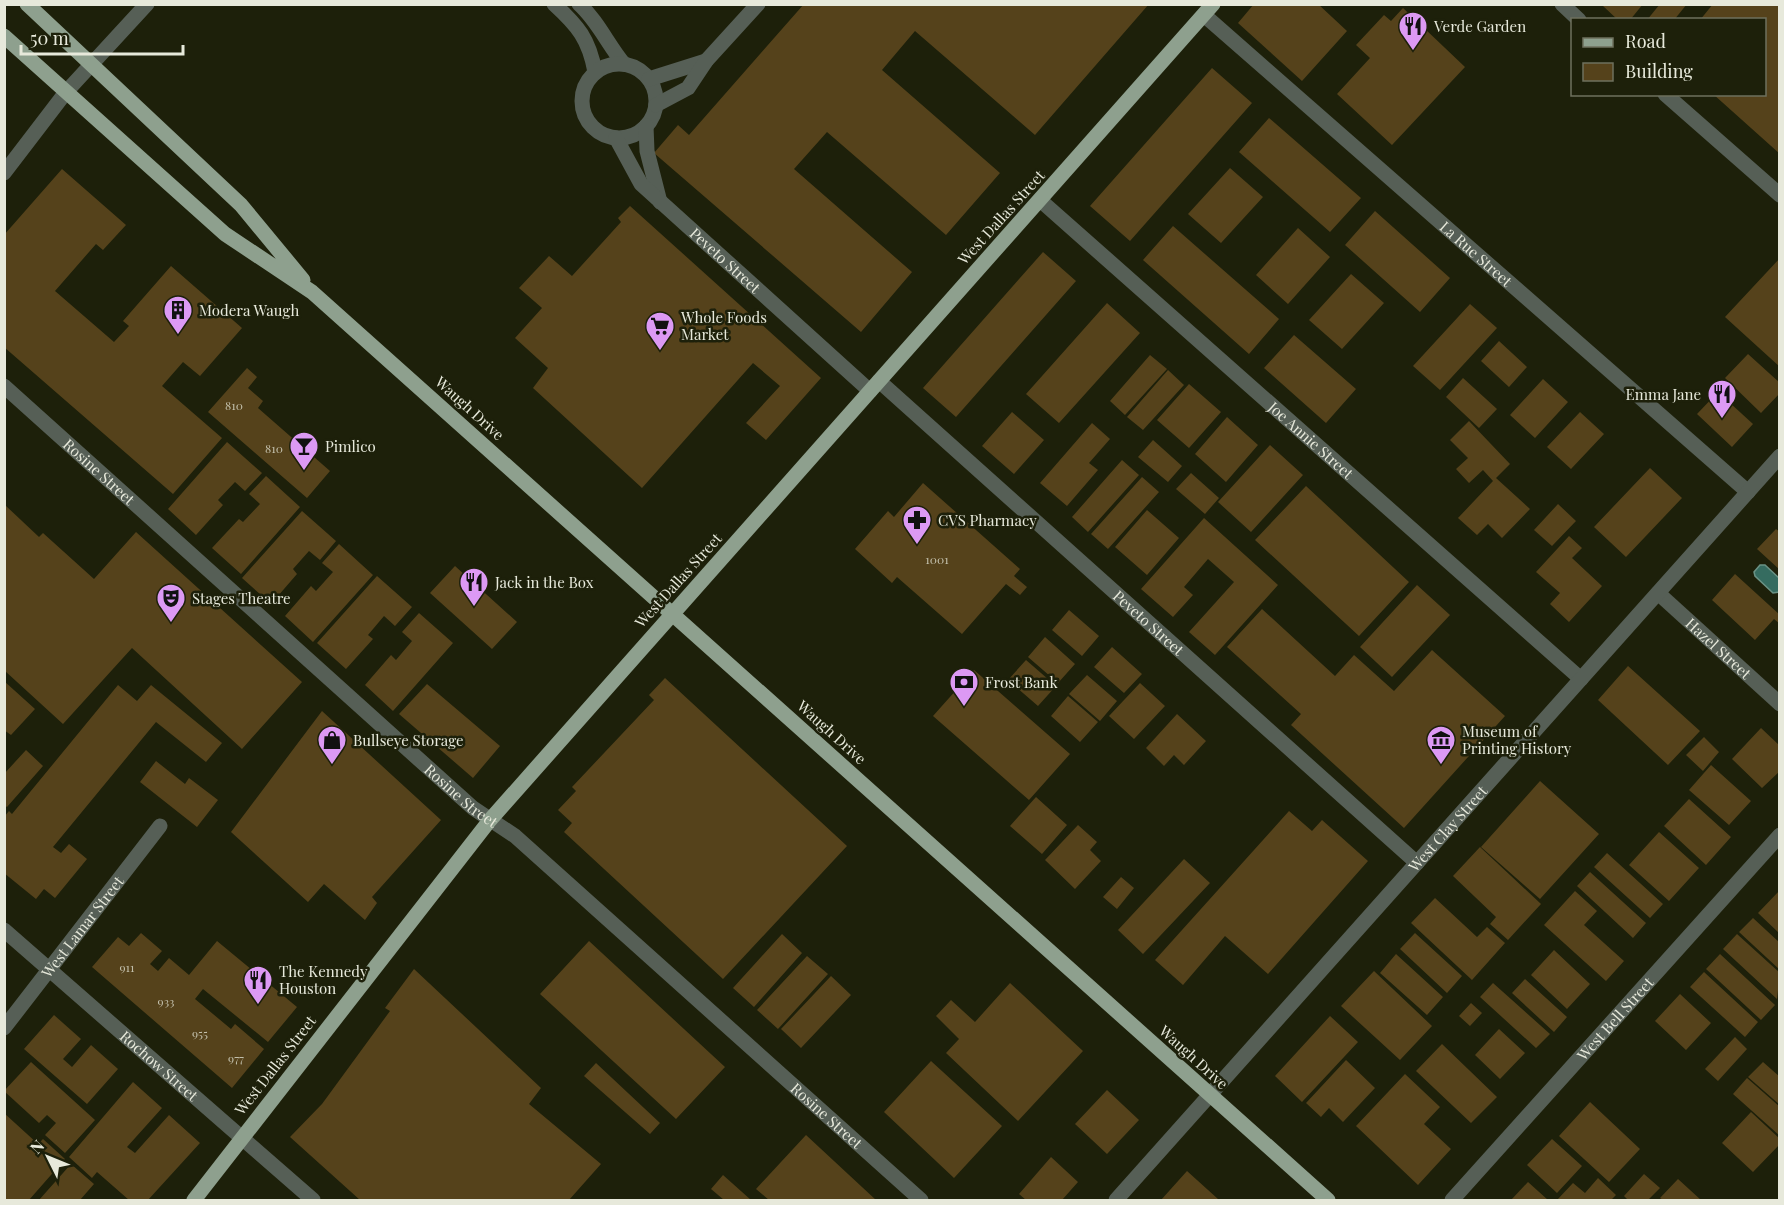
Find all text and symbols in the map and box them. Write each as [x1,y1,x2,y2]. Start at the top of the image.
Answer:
restaurant icon: Verde Garden [1397,10,1429,52]
place label: Verde Garden [1433,16,1526,36]
scale bar [21,18,183,56]
legend [1571,18,1766,96]
text: 50 m [30,26,69,50]
text: Road [1625,29,1666,53]
text: Building [1625,59,1693,83]
street label: West Dallas Street [953,165,1049,269]
street label: La Rue Street [1436,216,1517,291]
street label: Peveto Street [686,223,765,298]
building icon: Modera Waugh [162,294,194,336]
place label: Modera Waugh [199,300,299,320]
place label: Whole Foods Market [680,307,767,344]
supermarket icon: Whole Foods Market [644,310,676,352]
street label: Waugh Drive [431,371,509,444]
restaurant icon: Emma Jane [1706,378,1738,420]
place label: Emma Jane [1626,384,1701,404]
street label: Joe Annie Street [1264,396,1358,483]
house number: 810 [225,397,243,413]
bar icon: Pimlico [288,430,320,472]
street label: Rosine Street [59,434,140,510]
place label: Pimlico [325,436,376,456]
house number: 810 [265,440,283,456]
pharmacy icon: CVS Pharmacy [901,504,933,546]
place label: CVS Pharmacy [938,510,1037,530]
street label: West Dallas Street [630,528,726,632]
house number: 1001 [925,551,949,567]
restaurant icon: Jack in the Box [458,566,490,608]
place label: Jack in the Box [494,572,594,592]
theatre icon: Stages Theatre [155,582,187,624]
street label: Peveto Street [1109,586,1189,660]
place label: Stages Theatre [192,588,291,608]
street label: Hazel Street [1682,613,1756,684]
bank icon: Frost Bank [948,666,980,708]
place label: Frost Bank [985,672,1058,692]
street label: Waugh Drive [793,695,871,768]
place label: Museum of Printing History [1462,721,1572,758]
shop icon: Bullseye Storage [316,724,348,766]
museum icon: Museum of Printing History [1425,724,1457,766]
place label: Bullseye Storage [353,730,464,750]
street label: Rosine Street [420,759,502,832]
street label: West Clay Street [1403,781,1492,876]
street label: West Lamar Street [36,871,128,982]
house number: 911 [120,959,135,975]
place label: The Kennedy Houston [279,961,368,998]
restaurant icon: The Kennedy Houston [242,964,274,1006]
street label: West Bell Street [1572,972,1658,1065]
house number: 933 [158,993,174,1009]
street label: West Dallas Street [229,1011,320,1119]
street label: Waugh Drive [1155,1020,1233,1093]
house number: 955 [192,1025,208,1041]
street label: Rochow Street [116,1026,203,1106]
house number: 977 [228,1050,244,1066]
street label: Rosine Street [787,1078,867,1153]
north arrow [18,1127,78,1187]
text: N [25,1135,49,1158]

